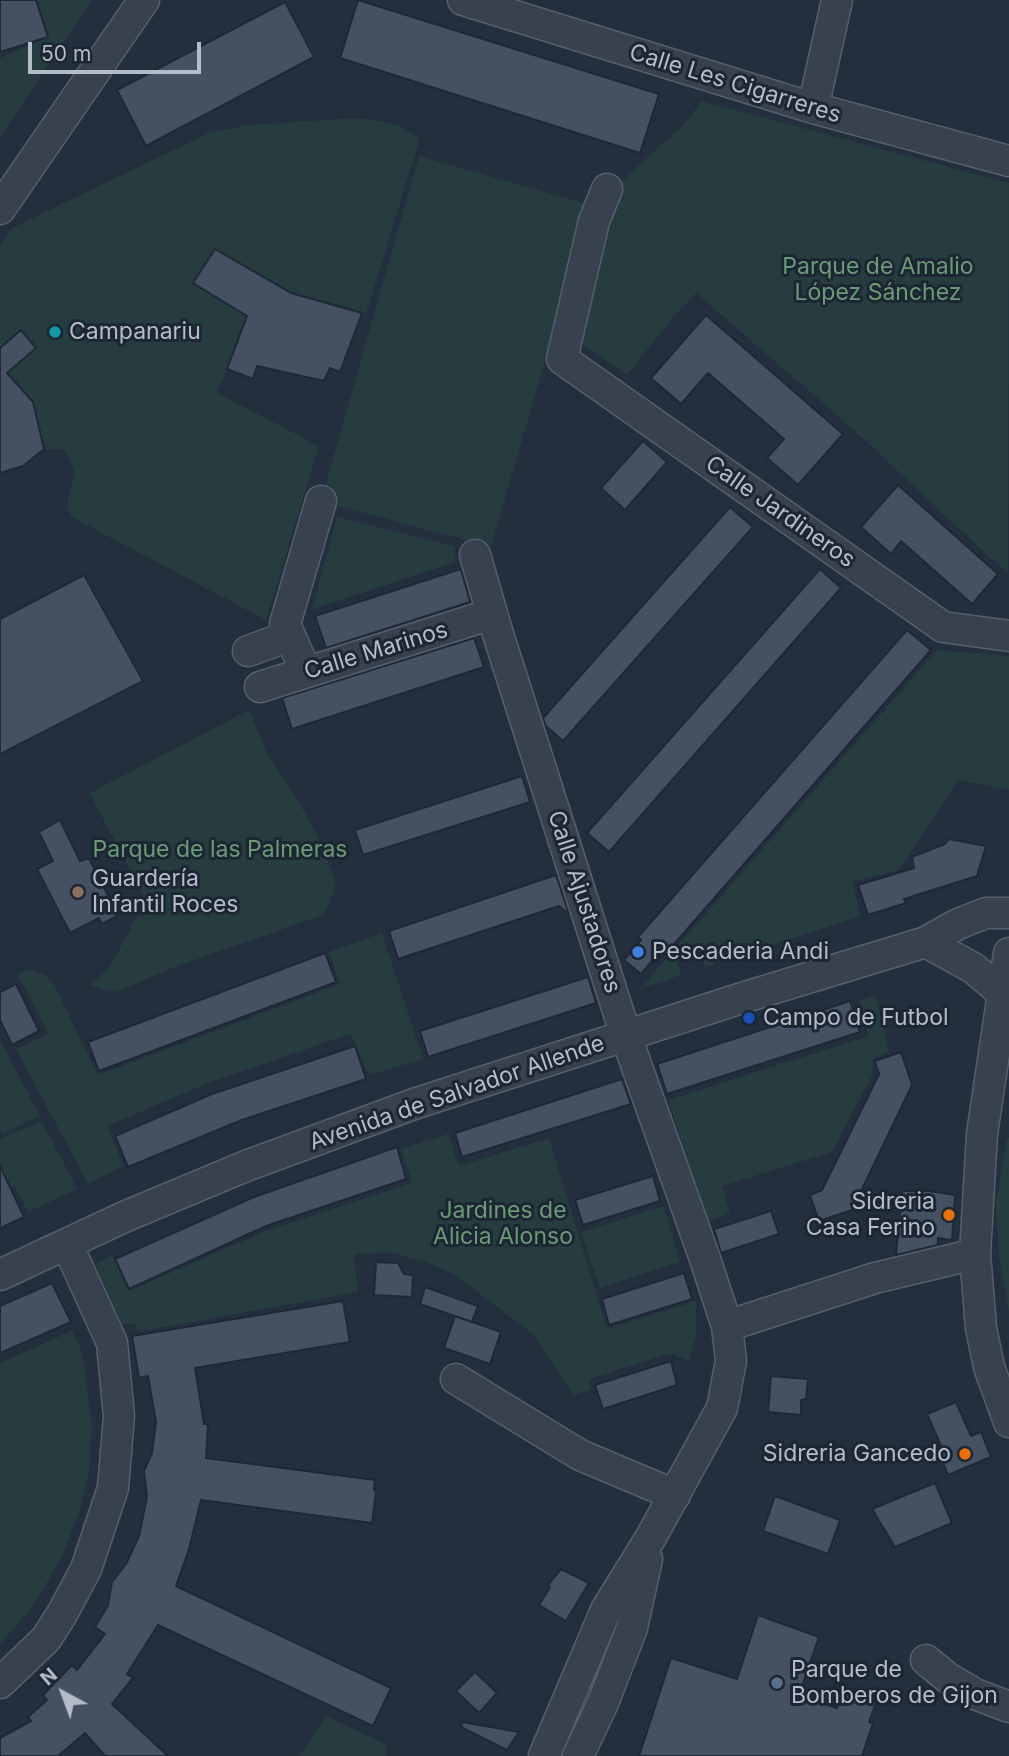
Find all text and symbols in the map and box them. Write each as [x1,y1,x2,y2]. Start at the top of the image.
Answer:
scale bar [32,28,205,72]
street label: Calle Les Cigarreres [626,39,844,129]
text: 50 m [41,41,91,66]
park label: Parque de Amalio López Sánchez [782,253,974,307]
place label: Campanariu [69,318,201,346]
marker: Campanariu [47,324,63,340]
street label: Calle Jardineros [700,450,860,574]
street label: Calle Marinos [301,616,451,686]
street label: Calle Ajustadores [541,807,627,997]
park label: Parque de las Palmeras [93,836,347,864]
place label: Guardería Infantil Roces [92,865,239,919]
marker: Guardería Infantil Roces [70,884,86,900]
place label: Pescaderia Andi [652,938,829,966]
marker: Pescaderia Andi [630,944,646,960]
place label: Campo de Futbol [763,1004,949,1032]
marker: Campo de Futbol [741,1010,757,1026]
street label: Avenida de Salvador Allende [306,1029,608,1157]
place label: Sidreria Casa Ferino [806,1188,935,1242]
park label: Jardines de Alicia Alonso [433,1197,573,1251]
marker: Sidreria Casa Ferino [941,1207,957,1223]
place label: Sidreria Gancedo [763,1440,951,1468]
marker: Sidreria Gancedo [957,1446,973,1462]
place label: Parque de Bomberos de Gijon [791,1656,998,1710]
north arrow [28,1658,98,1728]
text: N [36,1663,62,1690]
marker: Parque de Bomberos de Gijon [769,1675,785,1691]

